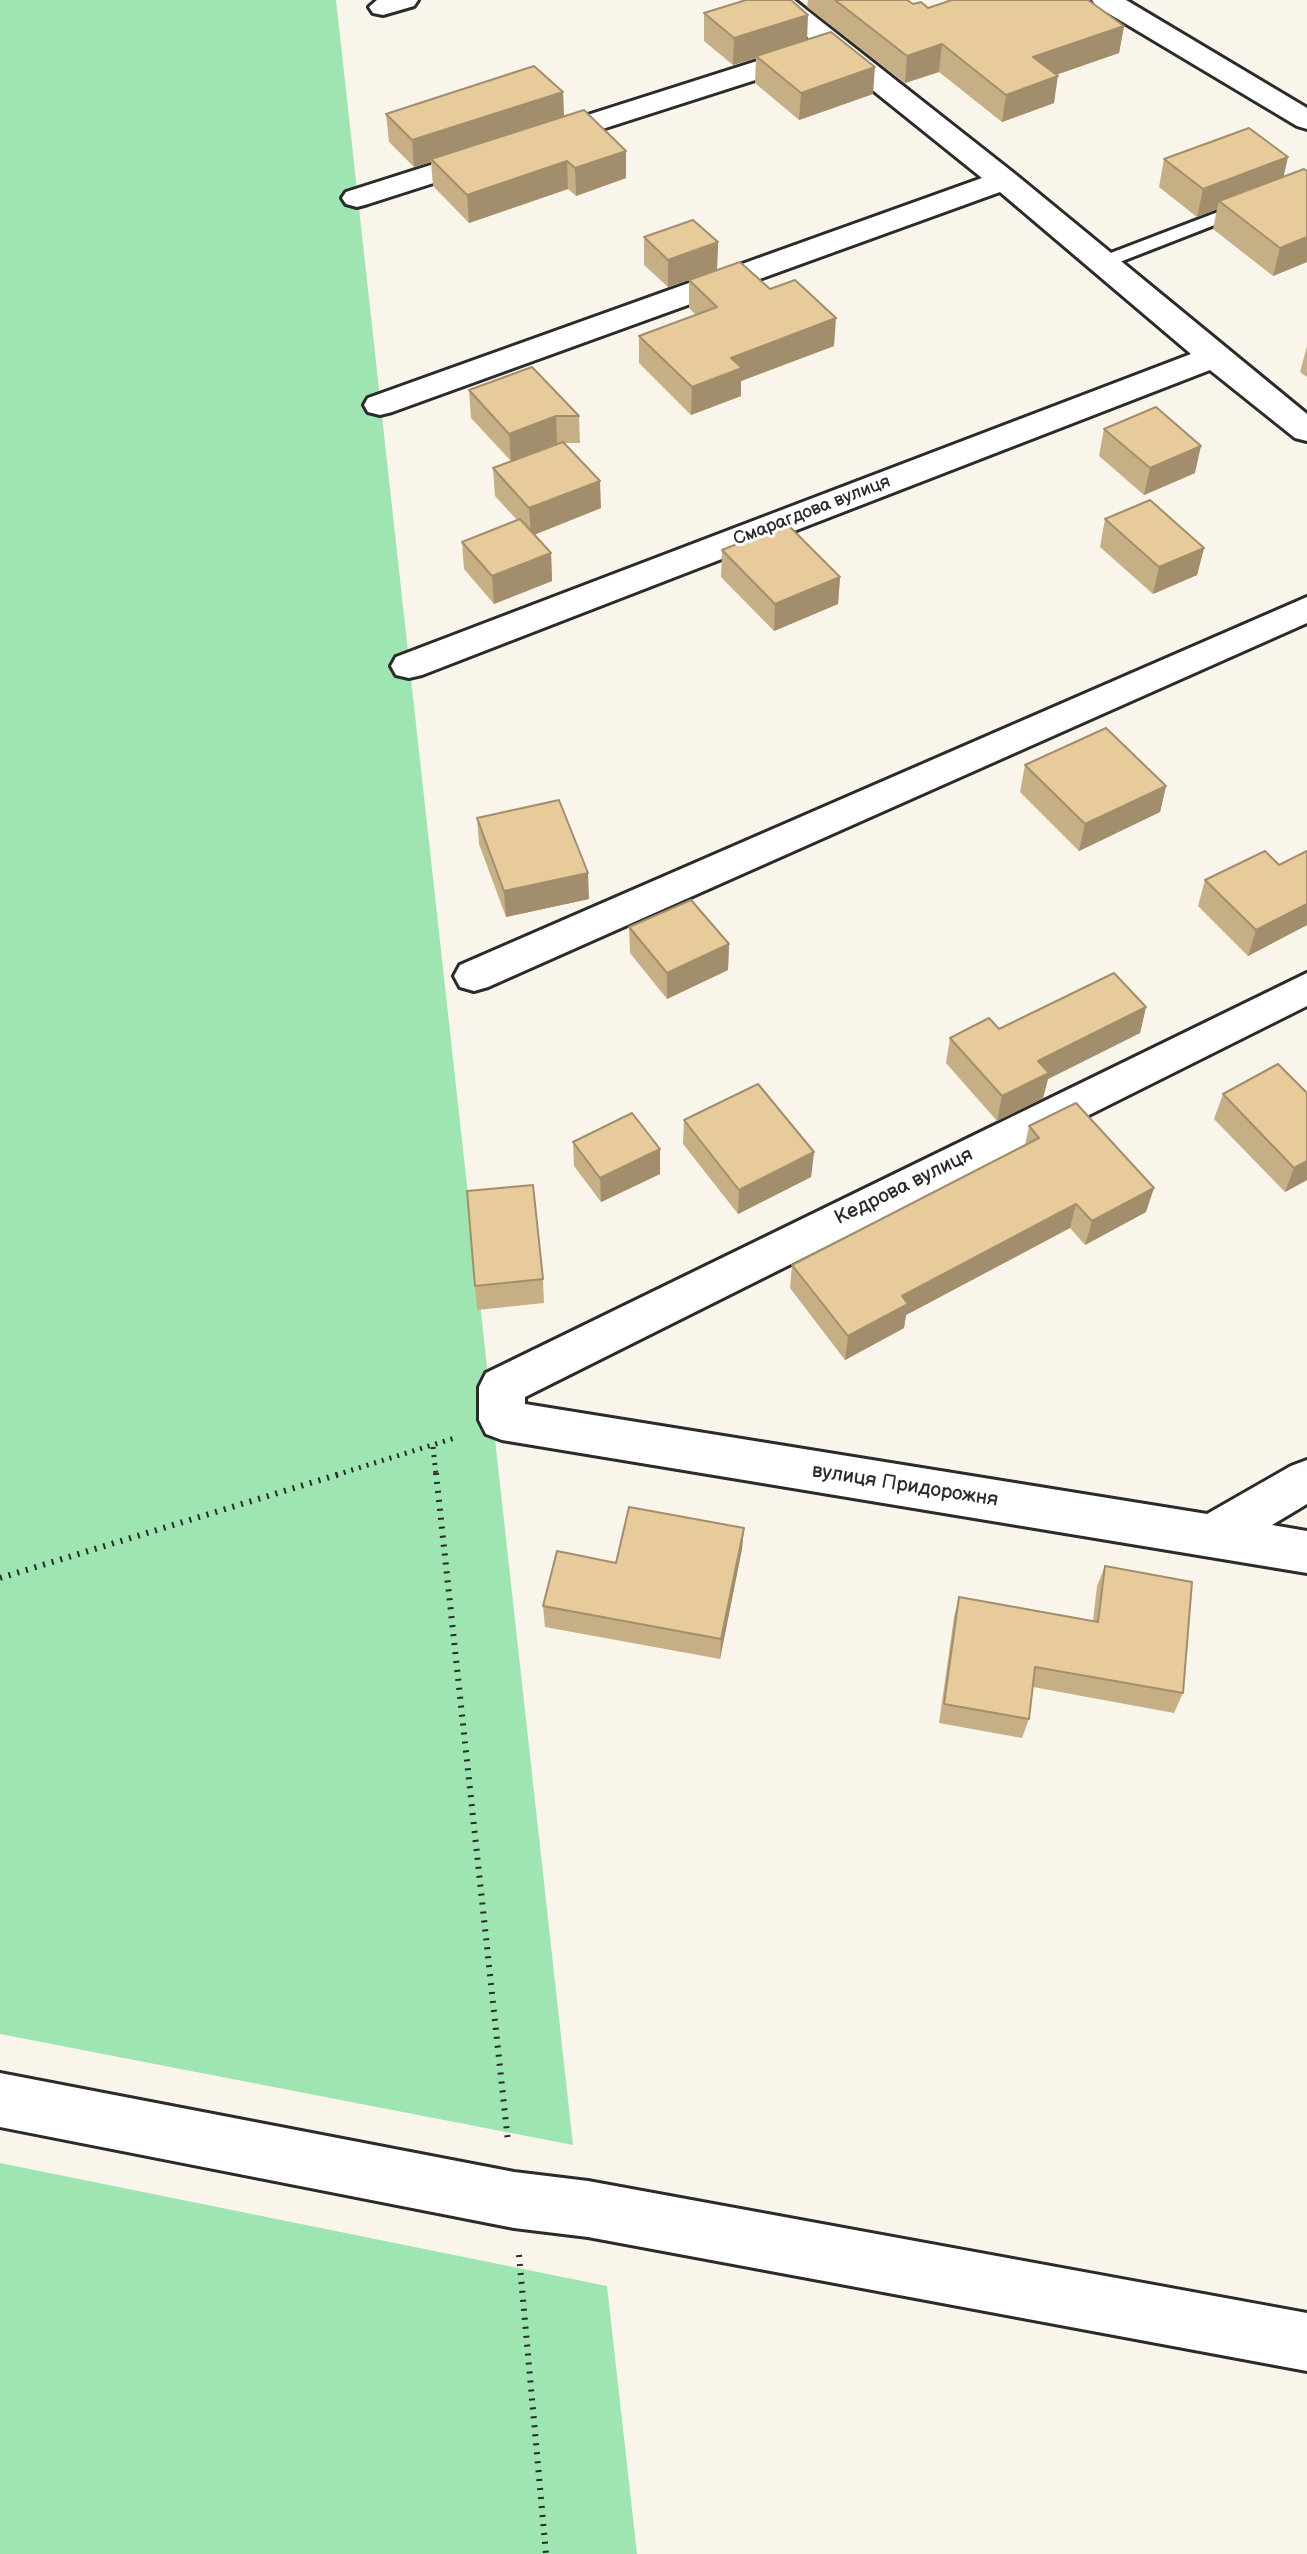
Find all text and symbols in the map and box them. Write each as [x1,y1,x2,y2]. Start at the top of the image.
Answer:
street label: Смарагдова вулиця [730,471,894,551]
street label: Кедрова вулиця [831,1143,977,1231]
street label: вулиця Придорожня [810,1459,1000,1513]

